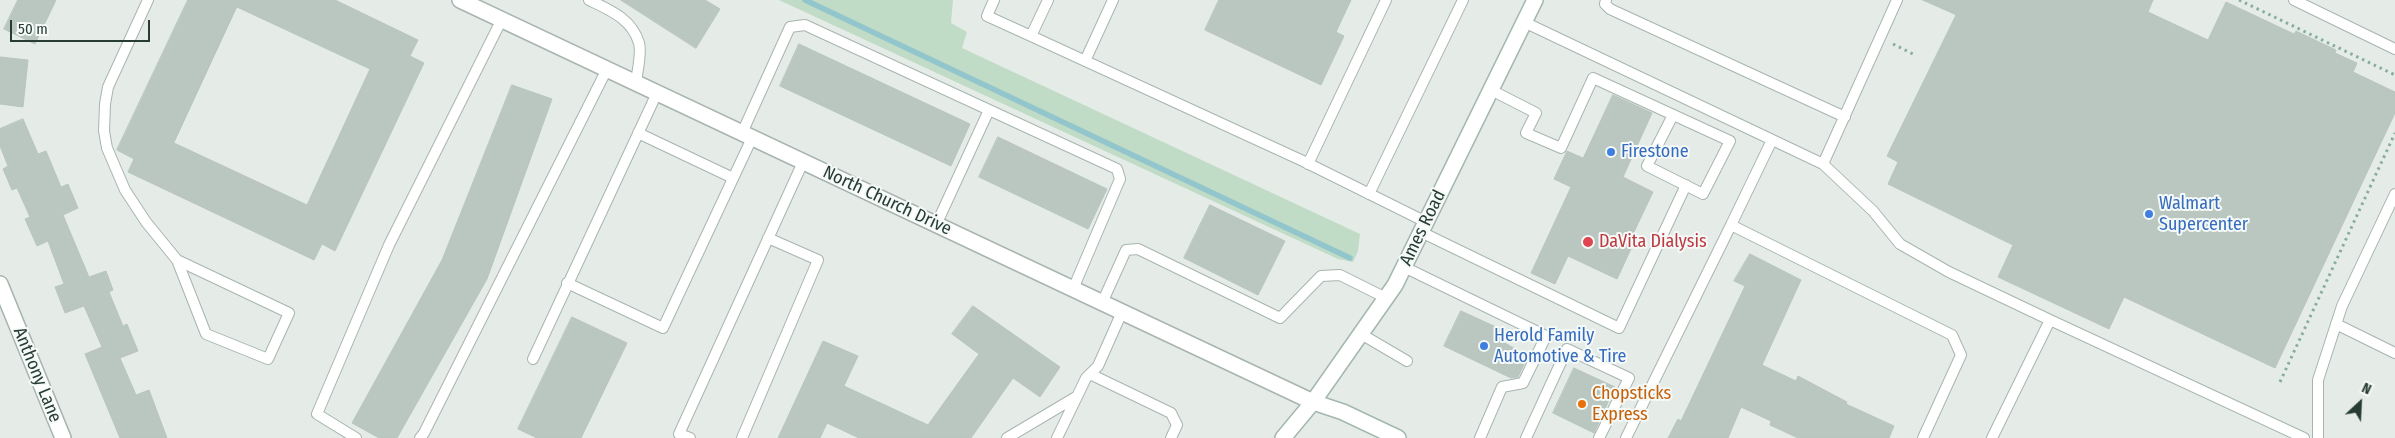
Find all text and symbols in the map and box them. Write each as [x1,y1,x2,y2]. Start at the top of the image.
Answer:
scale bar [12,10,152,42]
text: 50 m [18,20,48,38]
place label: Firestone [1621,141,1689,163]
marker: Firestone [1605,146,1617,158]
street label: North Church Drive [819,162,955,240]
street label: Ames Road [1395,187,1451,269]
place label: Walmart Supercenter [2159,193,2248,235]
marker: Walmart Supercenter [2143,208,2155,220]
place label: DaVita Dialysis [1599,231,1707,253]
marker: DaVita Dialysis [1581,235,1595,249]
street label: Anthony Lane [8,324,66,426]
place label: Herold Family Automotive & Tire [1494,325,1626,368]
marker: Herold Family Automotive & Tire [1478,340,1490,352]
north arrow [2335,378,2385,428]
text: N [2359,379,2374,398]
place label: Chopsticks Express [1592,383,1671,426]
marker: Chopsticks Express [1576,398,1588,410]

